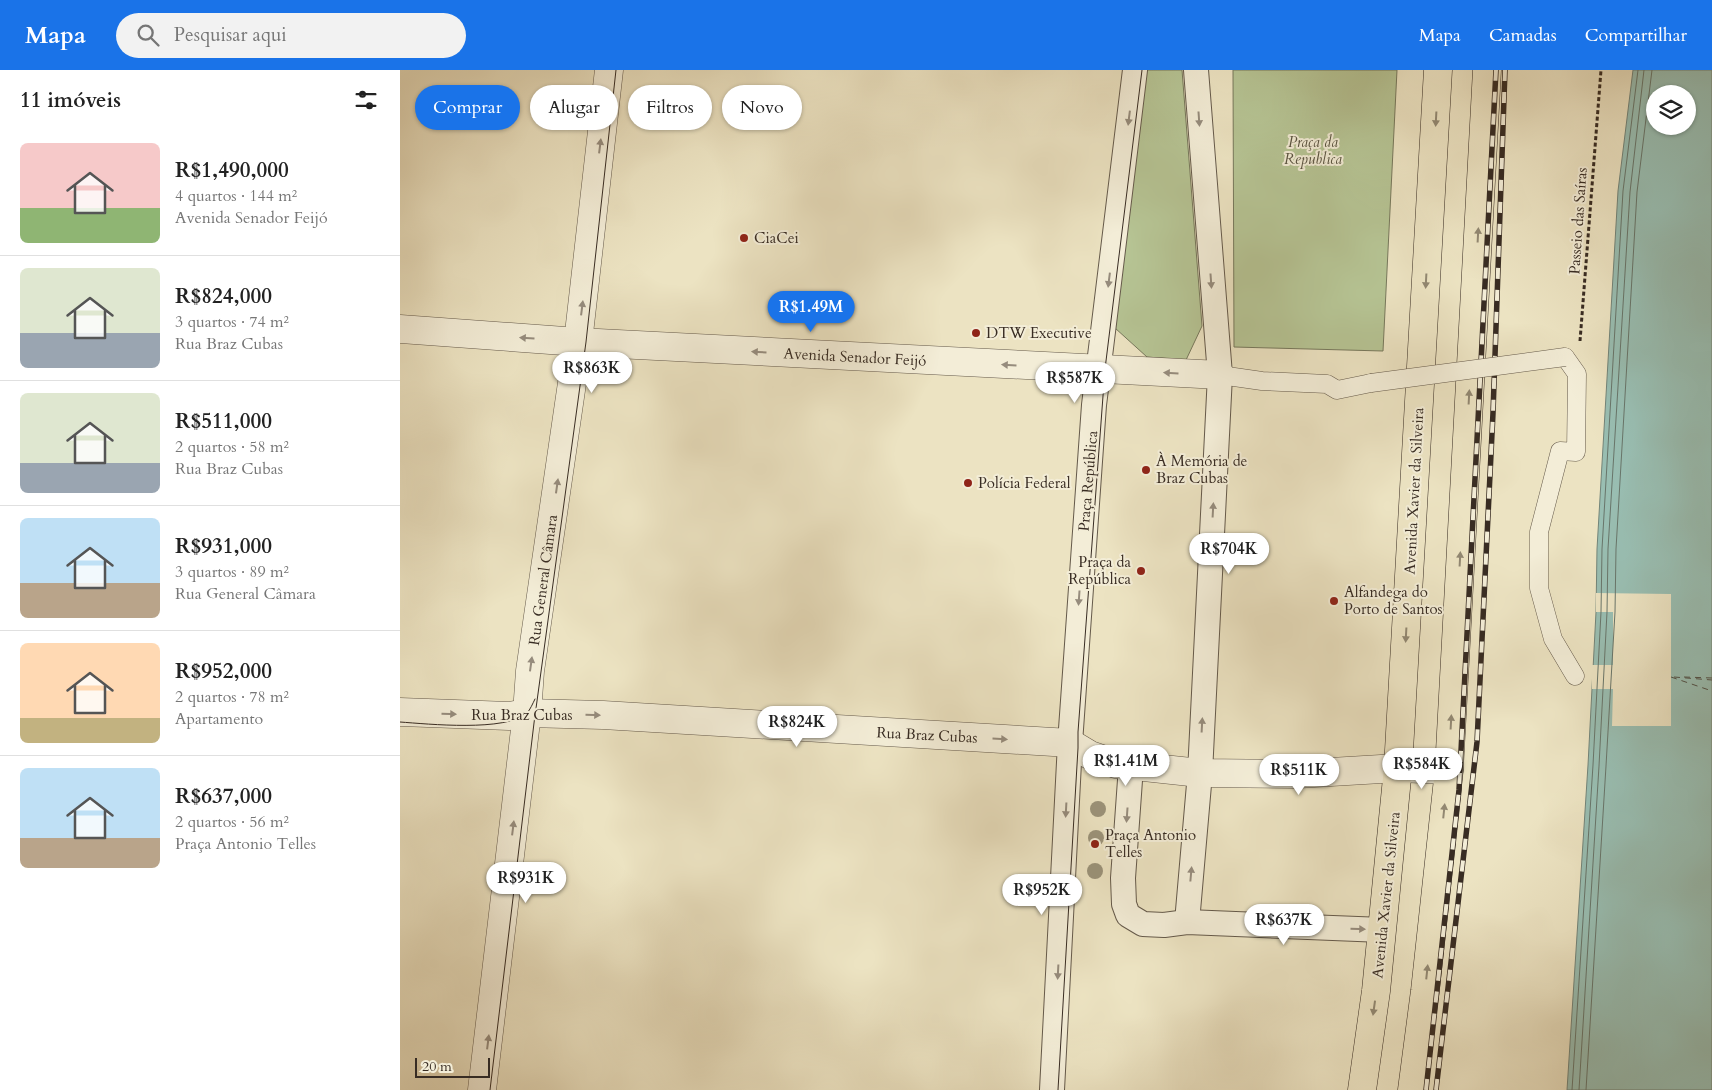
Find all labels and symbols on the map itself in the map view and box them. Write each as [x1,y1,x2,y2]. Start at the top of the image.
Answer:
one-way arrow [1125,111,1133,127]
one-way arrow [1196,111,1204,127]
one-way arrow [1431,111,1439,127]
park label: Praça da Republica [1284,132,1342,169]
one-way arrow [596,138,604,154]
street label: Passeio das Saíras [1564,167,1592,275]
one-way arrow [1474,226,1482,242]
place label: CiaCei [754,228,799,248]
marker: CiaCei [738,232,750,244]
one-way arrow [1105,272,1113,288]
one-way arrow [1208,273,1216,289]
one-way arrow [1422,273,1430,289]
pin: R$1.49M [765,290,857,333]
one-way arrow [578,299,586,315]
place label: DTW Executive [986,323,1092,343]
marker: DTW Executive [970,327,982,339]
one-way arrow [519,334,535,342]
street label: Avenida Senador Feijó [783,343,927,371]
one-way arrow [751,347,767,355]
pin: R$863K [551,352,633,394]
one-way arrow [1001,360,1017,368]
pin: R$587K [1034,362,1116,404]
one-way arrow [1163,368,1179,376]
one-way arrow [1465,389,1473,405]
street label: Avenida Xavier da Silveira [1400,406,1428,575]
street label: Praça República [1074,429,1102,532]
place label: À Memória de Braz Cubas [1156,451,1248,488]
marker: À Memória de Braz Cubas [1140,464,1152,476]
place label: Polícia Federal [978,473,1071,493]
marker: Polícia Federal [962,477,974,489]
one-way arrow [553,478,561,494]
one-way arrow [1209,502,1217,518]
street label: Rua General Câmara [524,513,562,647]
pin: R$704K [1188,532,1270,575]
one-way arrow [1456,551,1464,567]
place label: Praça da República [1068,552,1132,589]
marker: Praça da República [1135,565,1147,577]
place label: Alfandega do Porto de Santos [1344,582,1443,619]
one-way arrow [1075,590,1083,606]
marker: Alfandega do Porto de Santos [1328,595,1340,607]
one-way arrow [1401,628,1409,644]
one-way arrow [527,656,535,672]
street label: Rua Braz Cubas [471,705,573,725]
pin: R$824K [756,706,838,748]
one-way arrow [441,710,457,718]
one-way arrow [586,711,602,719]
one-way arrow [1448,713,1456,729]
one-way arrow [1199,716,1207,732]
street label: Rua Braz Cubas [876,722,978,748]
one-way arrow [992,736,1008,744]
pin: R$1.41M [1080,744,1172,787]
pin: R$584K [1381,748,1463,790]
pin: R$511K [1258,754,1340,796]
one-way arrow [1062,802,1070,818]
one-way arrow [1440,802,1448,818]
one-way arrow [1123,807,1131,823]
street label: Avenida Xavier da Silveira [1367,810,1405,979]
one-way arrow [510,820,518,836]
place label: Praça Antonio Telles [1105,825,1196,862]
marker: Praça Antonio Telles [1089,838,1101,850]
pin: R$931K [485,862,567,904]
one-way arrow [1187,866,1195,882]
pin: R$952K [1001,874,1083,916]
pin: R$637K [1243,904,1325,946]
one-way arrow [1350,925,1366,933]
one-way arrow [1054,964,1062,980]
one-way arrow [1423,964,1431,980]
one-way arrow [1370,1001,1378,1017]
one-way arrow [484,1033,492,1049]
scale bar [415,1055,490,1078]

